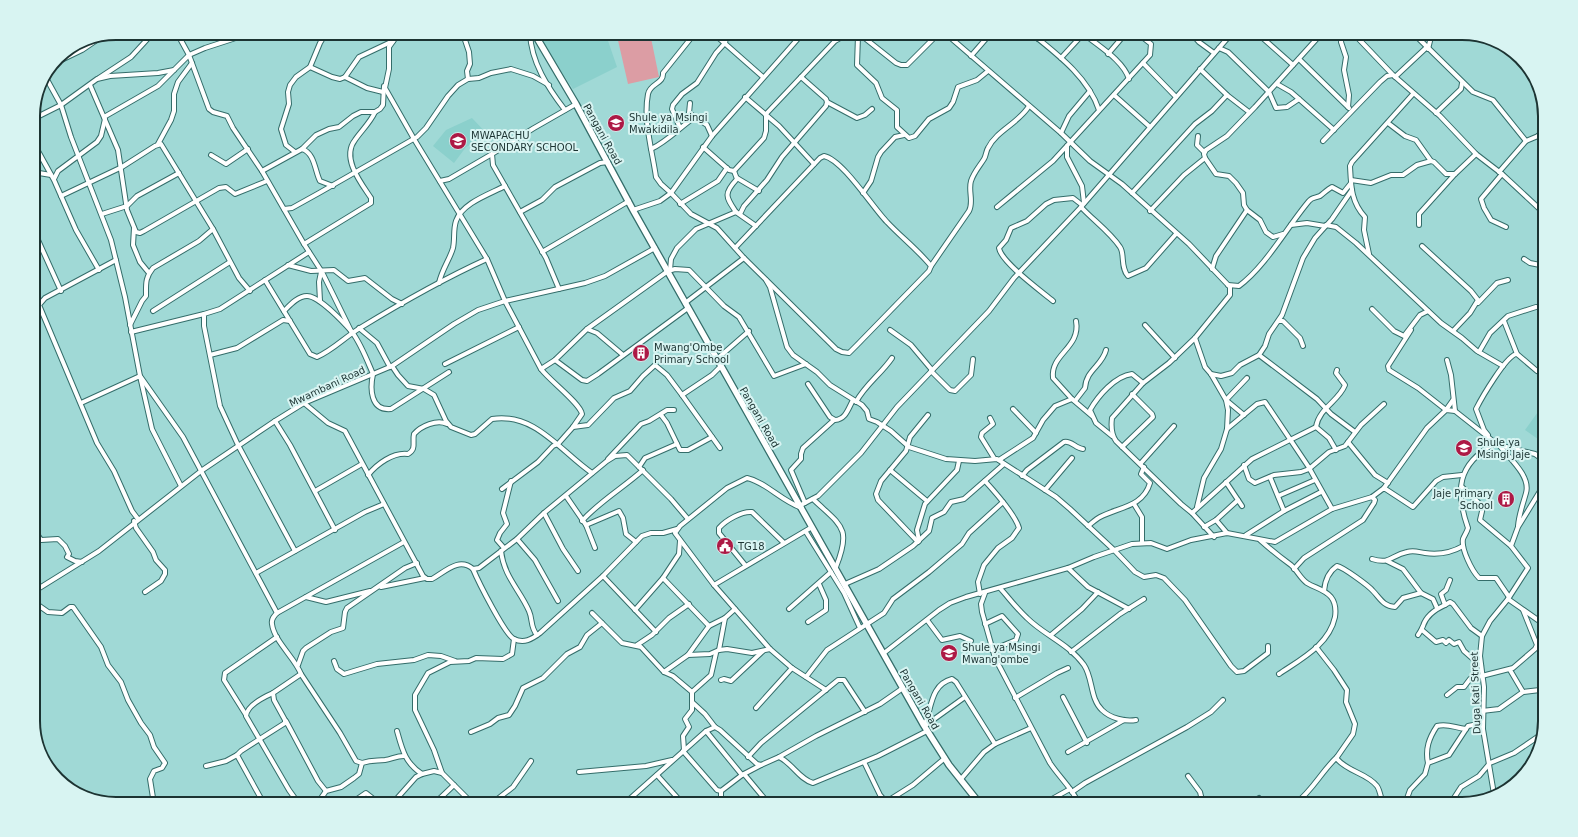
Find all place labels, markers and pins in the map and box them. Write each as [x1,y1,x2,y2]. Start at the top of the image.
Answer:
place label: Shule ya Msingi Mwakidila [629,112,707,135]
school or university icon: Shule ya Msingi Mwakidila [606,113,626,133]
place label: MWAPACHU SECONDARY SCHOOL [471,130,579,153]
school or university icon: MWAPACHU SECONDARY SCHOOL [448,131,468,151]
place label: Mwang'Ombe Primary School [654,342,729,365]
building icon: Mwang'Ombe Primary School [631,343,651,363]
place label: Shule ya Msingi Jaje [1477,437,1530,460]
school or university icon: Shule ya Msingi Jaje [1454,438,1474,458]
place label: Jaje Primary School [1432,488,1493,511]
building icon: Jaje Primary School [1496,489,1516,509]
public building icon: TG18 [715,536,735,556]
place label: TG18 [737,541,765,552]
place label: Shule ya Msingi Mwang'ombe [962,642,1040,665]
school or university icon: Shule ya Msingi Mwang'ombe [939,643,959,663]

